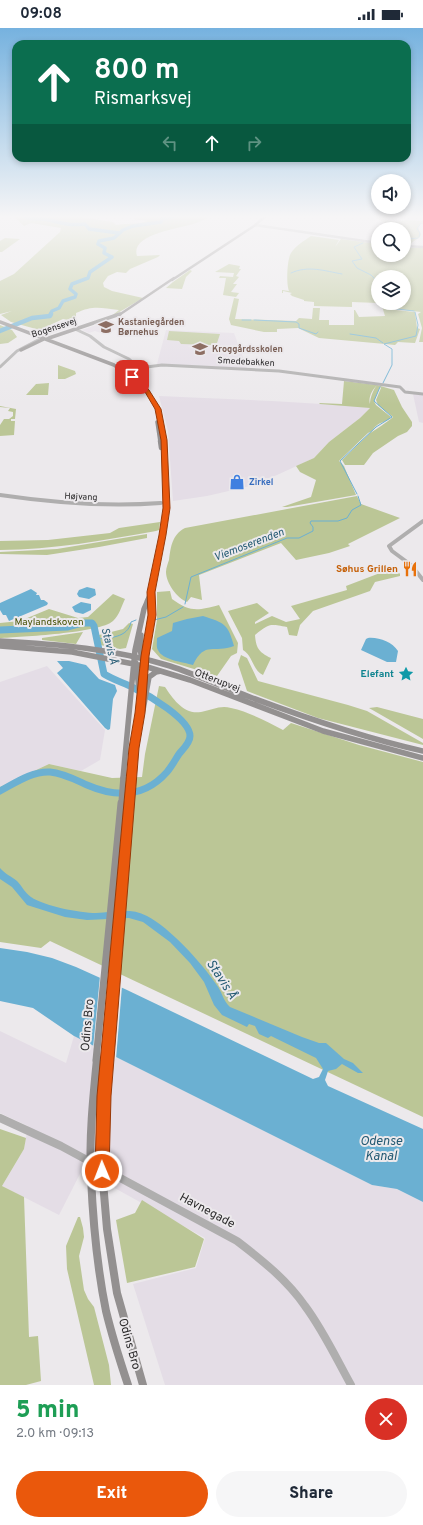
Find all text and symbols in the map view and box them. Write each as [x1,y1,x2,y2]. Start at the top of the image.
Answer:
text: 09:08 [20,5,62,24]
text: 800 m [94,53,180,89]
icon: ahead [28,56,80,108]
text: Rismarksvej [94,88,192,111]
icon: left [159,132,181,154]
icon: ahead [201,132,223,154]
icon: right [243,132,265,154]
map controls [371,174,411,310]
button: sound [371,174,411,214]
button: search [371,222,411,262]
button: layers [371,270,411,310]
street label: Bogensevej [30,316,78,340]
place label: Kastaniegården Børnehus [118,317,184,338]
school or university icon: Kastaniegården Børnehus [97,318,115,336]
school or university icon: Kroggårdsskolen [191,340,209,358]
place label: Kroggårdsskolen [212,344,283,355]
street label: Smedebakken [217,355,275,369]
pin [115,360,149,394]
icon: arrive [121,366,143,388]
shop icon: Zirkel [228,473,246,491]
place label: Zirkel [249,477,273,488]
street label: Højvang [64,491,98,503]
water label: Viemoserenden [212,525,286,565]
restaurant icon: Søhus Grillen [401,560,419,578]
place label: Søhus Grillen [336,563,398,576]
park label: Maylandskoven [14,616,84,629]
water label: Stavis Å [98,626,120,666]
place icon: Elefant [397,665,415,683]
street label: Otterupvej [192,666,242,696]
place label: Elefant [361,668,394,681]
water label: Stavis Å [202,956,241,1003]
street label: Odins Bro [78,998,98,1052]
water label: Odense Kanal [360,1134,402,1165]
position arrow [81,1150,123,1192]
street label: Havnegade [176,1190,238,1232]
street label: Odins Bro [114,1317,144,1372]
text: 5 min [16,1396,79,1426]
button: close [365,1398,407,1440]
text: 2.0 km · 09:13 [16,1426,94,1442]
button: Exit [16,1471,208,1517]
button: Share [216,1471,407,1517]

